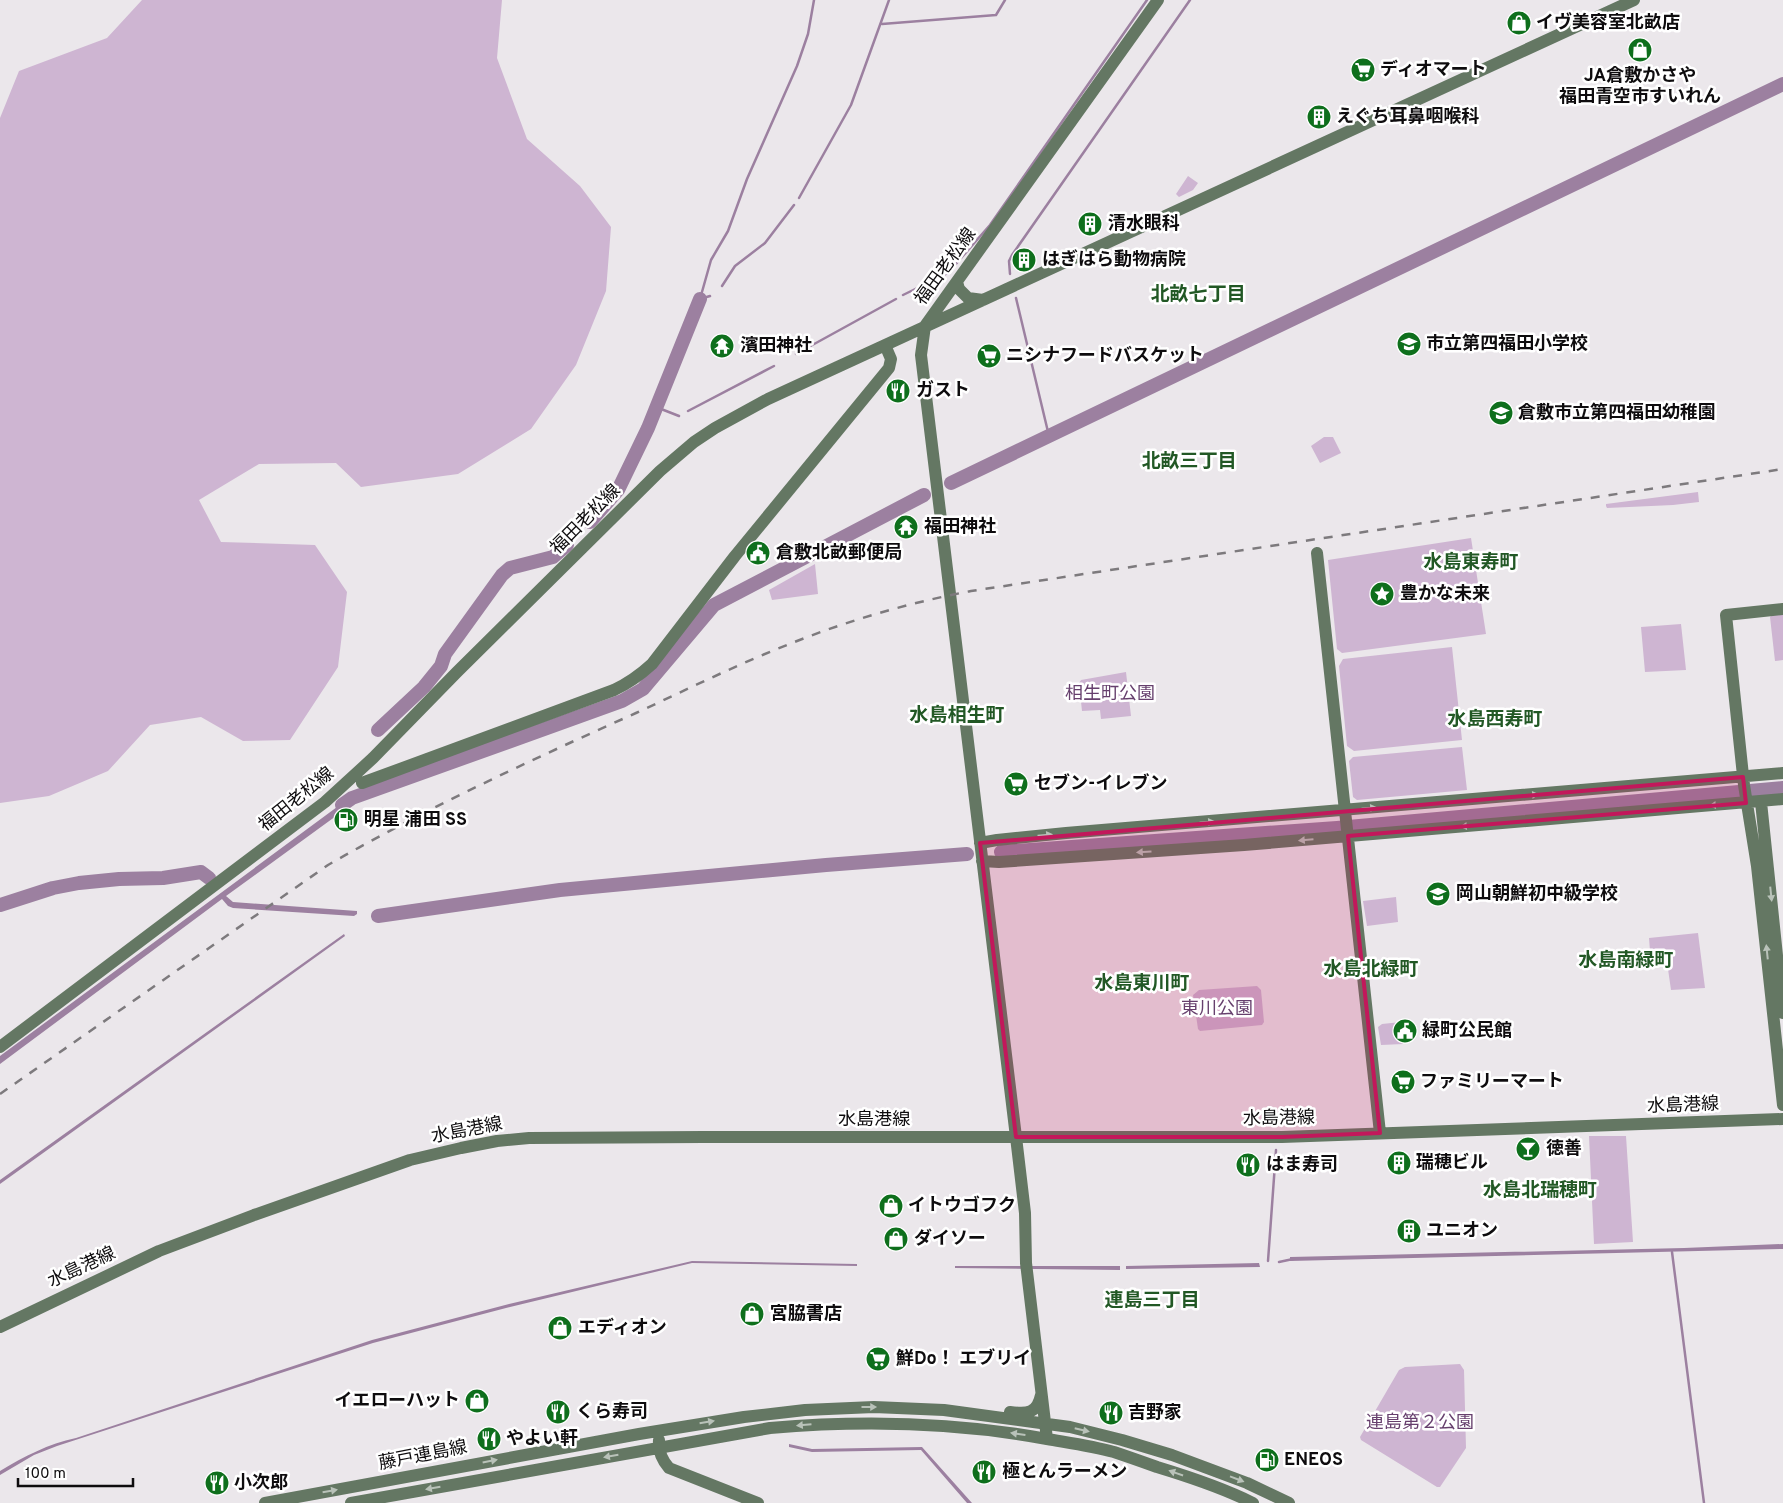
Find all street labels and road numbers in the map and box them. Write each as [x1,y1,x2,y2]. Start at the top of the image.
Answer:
street label: 福田老松線 [910,224,982,310]
street label: 福田老松線 [546,480,626,560]
street label: 福田老松線 [255,763,339,837]
street label: 水島港線 [1647,1093,1719,1119]
street label: 水島港線 [1243,1107,1315,1131]
street label: 水島港線 [838,1109,910,1132]
street label: 水島港線 [429,1113,505,1149]
street label: 水島港線 [45,1242,119,1294]
street label: 藤戸連島線 [377,1436,469,1476]

